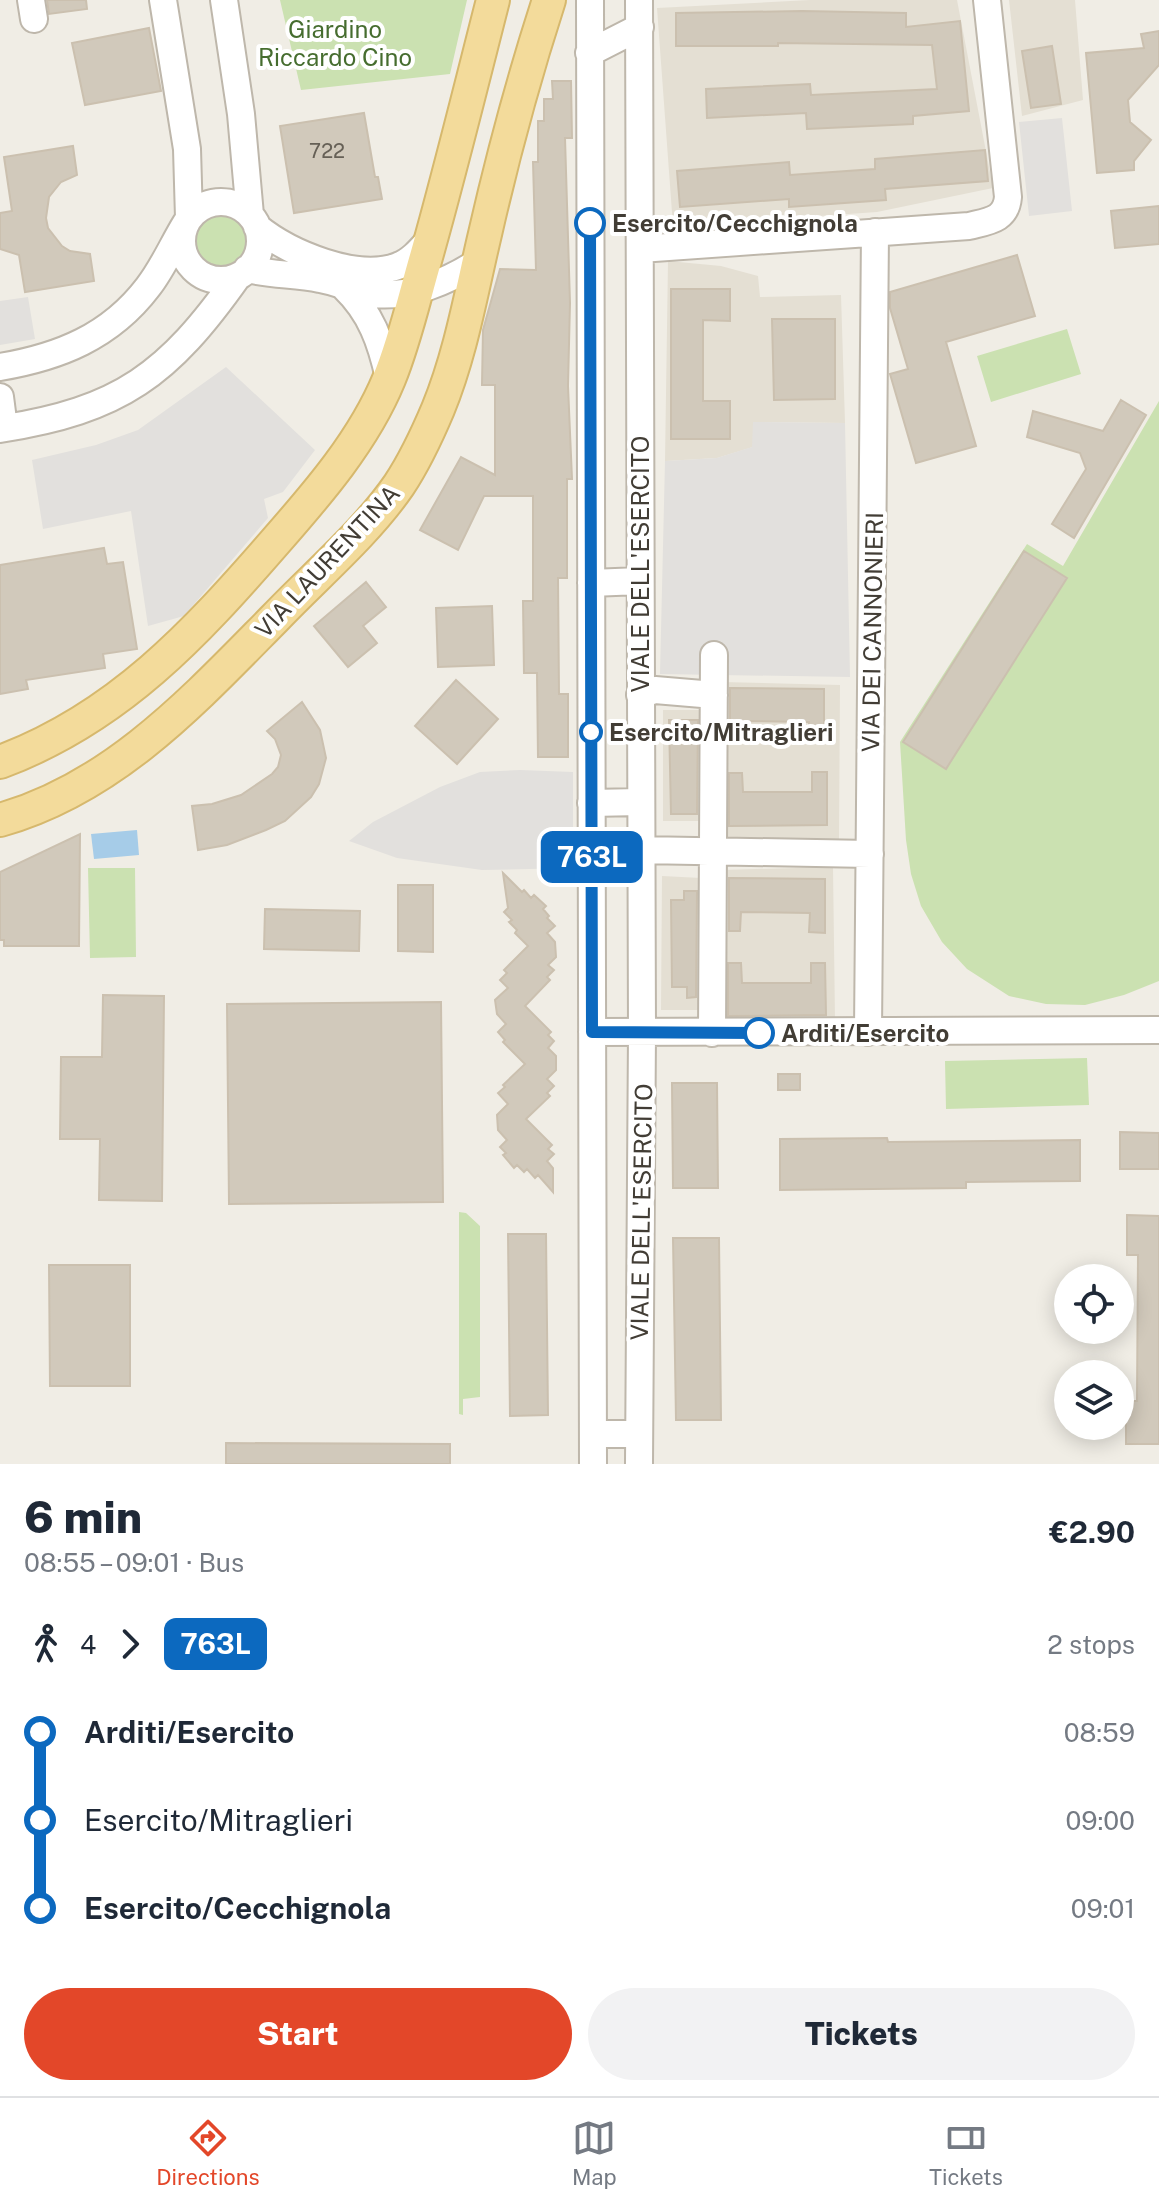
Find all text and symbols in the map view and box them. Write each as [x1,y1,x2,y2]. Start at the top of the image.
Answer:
park label: Giardino Riccardo Cino [258,15,412,71]
house number: 722 [309,139,345,163]
marker: Esercito/Cecchignola [575,208,605,238]
place label: Esercito/Cecchignola [612,209,858,237]
street label: VIALE DELL'ESERCITO [626,436,654,692]
street label: VIA LAURENTINA [249,479,405,643]
street label: VIA DEI CANNONIERI [856,512,888,752]
place label: Esercito/Mitraglieri [609,718,834,746]
marker: Esercito/Mitraglieri [580,721,602,743]
line badge: 763L [536,831,648,883]
text: 763L [557,840,627,873]
marker: Arditi/Esercito [744,1018,774,1048]
place label: Arditi/Esercito [781,1019,949,1047]
street label: VIALE DELL'ESERCITO [625,1083,657,1341]
map controls [1054,1264,1134,1440]
button: locate [1054,1264,1134,1344]
button: layers [1054,1360,1134,1440]
text: 6 min [24,1491,142,1543]
text: €2.90 [1049,1514,1135,1550]
text: 08:55 – 09:01 · Bus [24,1547,244,1578]
icon: walk [24,1622,68,1666]
icon: forward [108,1622,152,1666]
text: 763L [180,1627,251,1660]
text: 4 [80,1629,96,1660]
text: 2 stops [1047,1629,1135,1660]
text: Arditi/Esercito [84,1714,294,1750]
text: 08:59 [1064,1717,1135,1748]
text: Esercito/Mitraglieri [84,1802,353,1838]
text: 09:00 [1066,1805,1135,1836]
text: Esercito/Cecchignola [84,1890,391,1926]
text: 09:01 [1071,1893,1135,1924]
button: Start [24,1988,572,2080]
button: Tickets [588,1988,1135,2080]
tab: Directions [156,2116,260,2190]
tab: Map [572,2116,617,2190]
tab: Tickets [929,2116,1003,2190]

